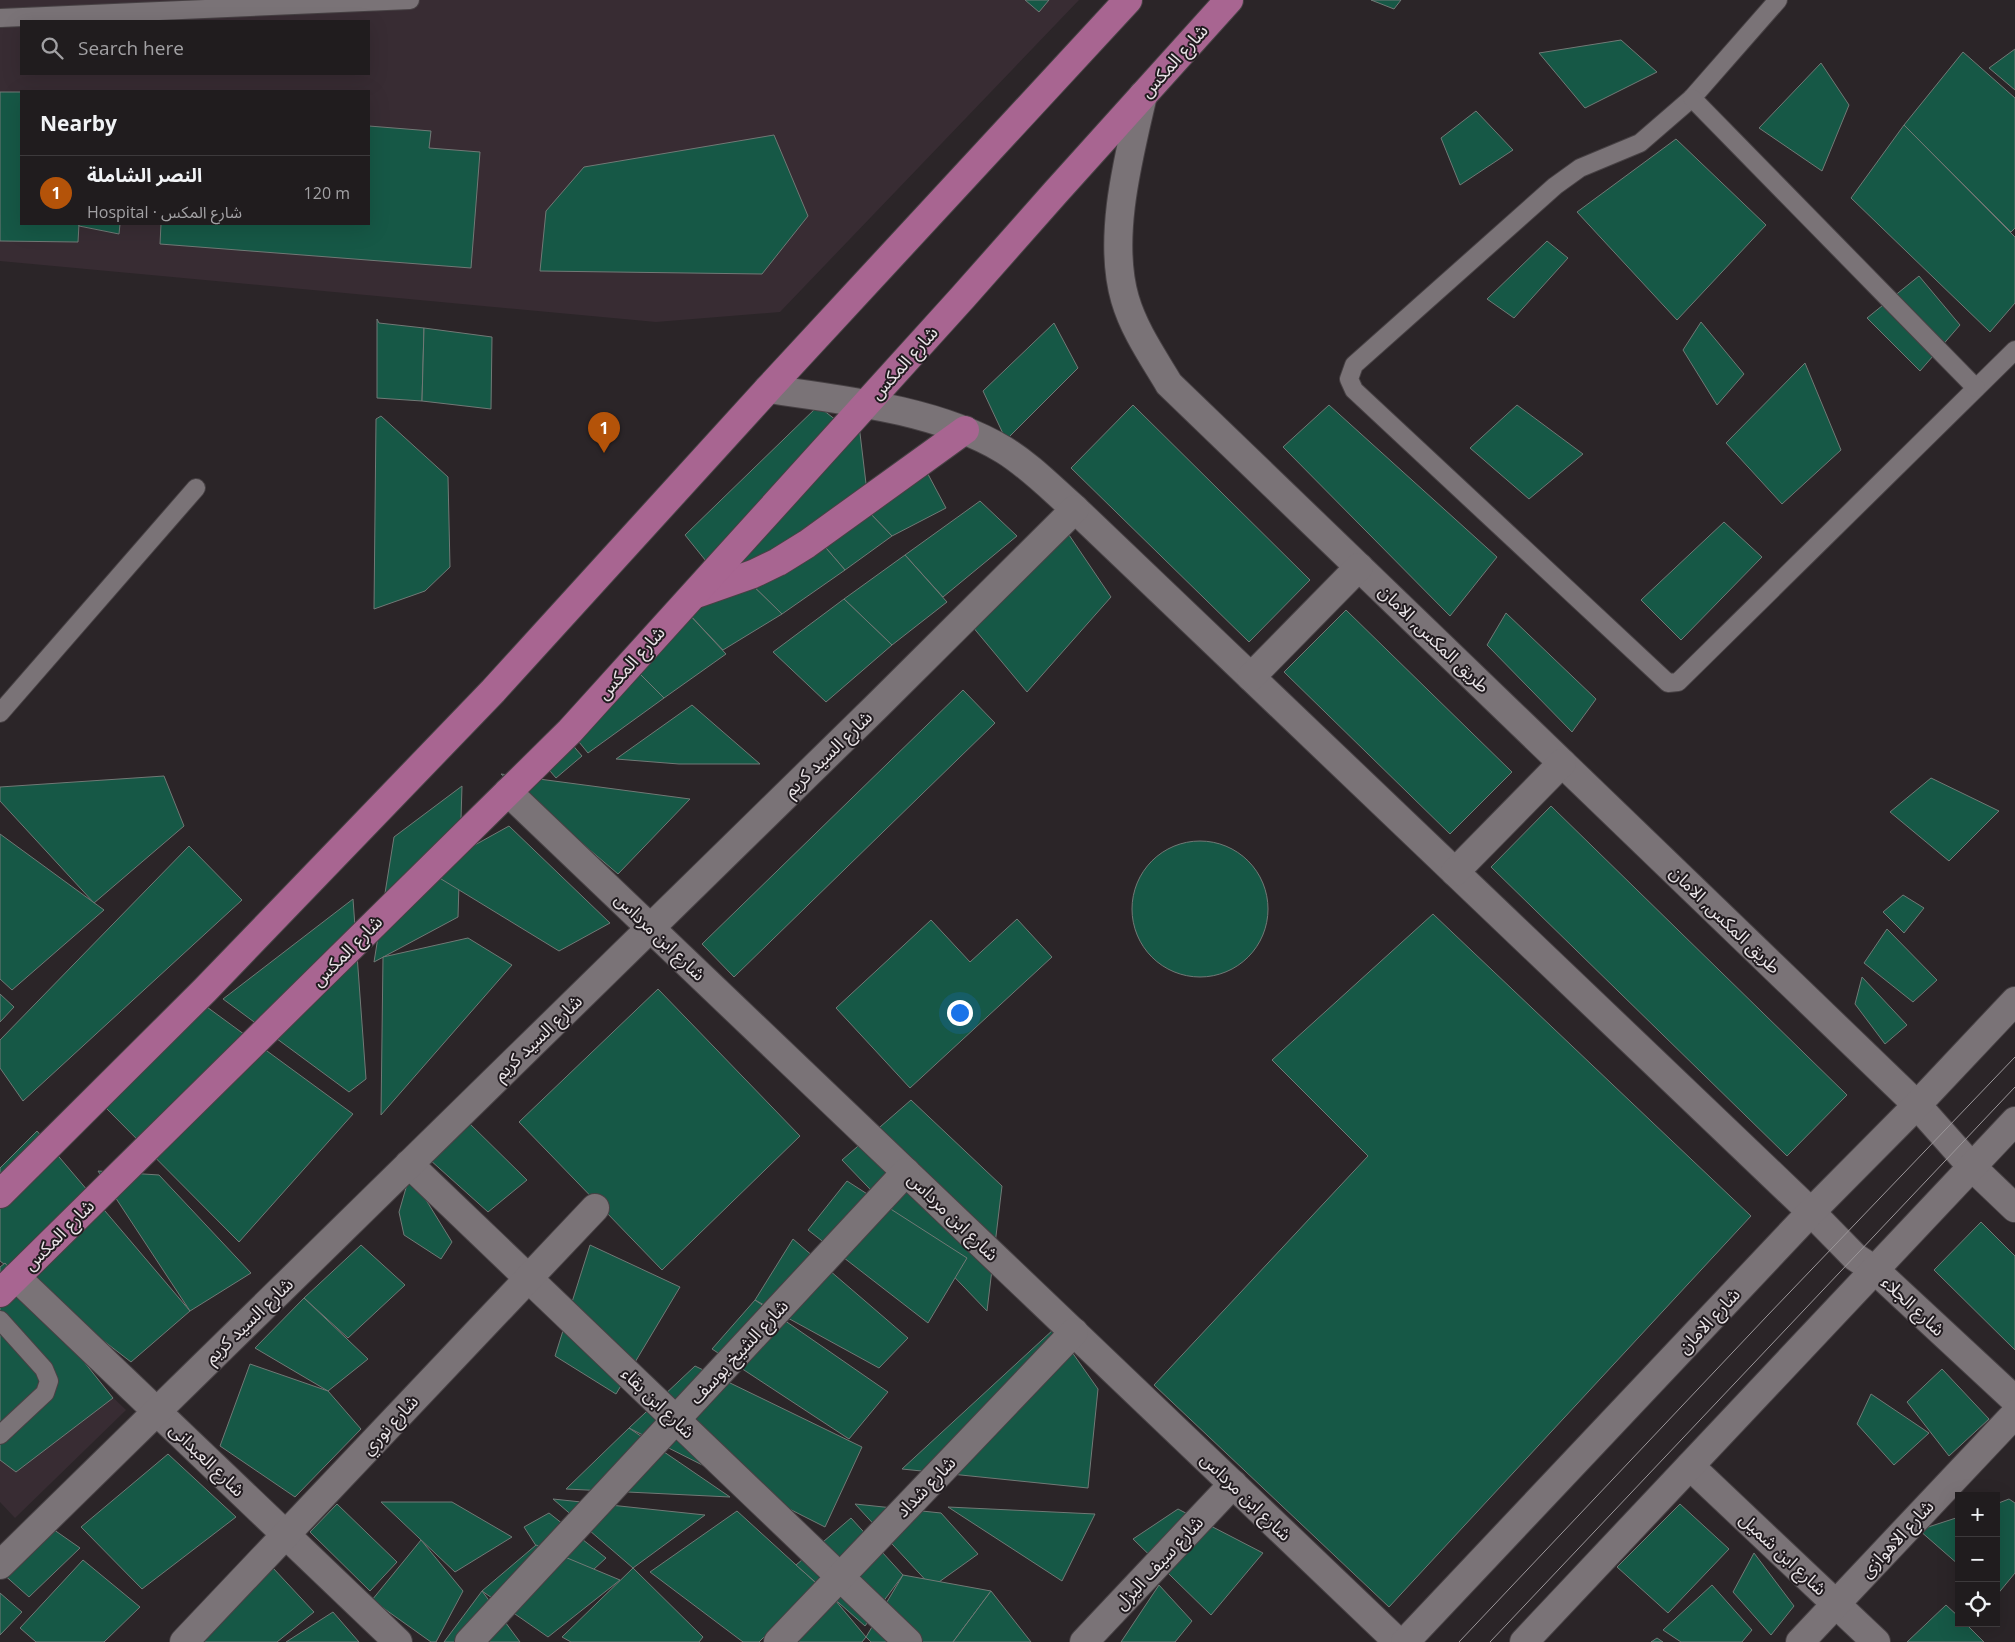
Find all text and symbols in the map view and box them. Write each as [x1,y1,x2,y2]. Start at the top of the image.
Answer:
street label: شارع المكس [1134,18,1215,104]
search box [20,20,370,75]
icon: search [38,34,66,62]
text: Search here [78,35,184,61]
text: Nearby [40,109,117,137]
text: النصر الشاملة [87,162,202,188]
text: 1 [51,182,61,204]
text: 120 m [304,182,350,204]
text: Hospital · شارع المكس [87,201,242,223]
street label: شارع المكس [864,320,945,406]
pin: 1 [588,412,620,453]
street label: طريق المكس, الامان [1374,579,1495,698]
street label: شارع المكس [591,620,672,706]
street label: شارع السيد كريم [778,705,879,804]
street label: طريق المكس, الامان [1665,860,1786,979]
street label: شارع ابن مرداس [608,887,711,988]
street label: شارع المكس [306,910,389,993]
street label: شارع السيد كريم [488,989,589,1088]
your location [947,1000,973,1026]
street label: شارع ابن مرداس [901,1167,1004,1268]
street label: شارع المكس [18,1194,101,1277]
street label: شارع الجلاء [1875,1270,1951,1343]
street label: شارع السيد كريم [199,1272,300,1371]
street label: شارع الامان [1672,1282,1747,1360]
street label: شارع الشيخ يوسف [684,1294,795,1411]
street label: شارع ابن بقاء [615,1361,701,1445]
street label: شارع نوري [355,1389,425,1461]
street label: شارع العبدانى [163,1417,251,1503]
street label: شارع ابن مرداس [1194,1447,1297,1548]
street label: شارع شداد [890,1451,963,1524]
map controls [1955,1492,2000,1627]
button: + [1955,1492,2000,1537]
street label: شارع الاهوازى [1854,1494,1941,1584]
street label: شارع ابن شميل [1733,1507,1832,1602]
street label: شارع سيف اليزل [1108,1510,1210,1617]
button: − [1955,1537,2000,1582]
button: locate [1955,1582,2000,1627]

